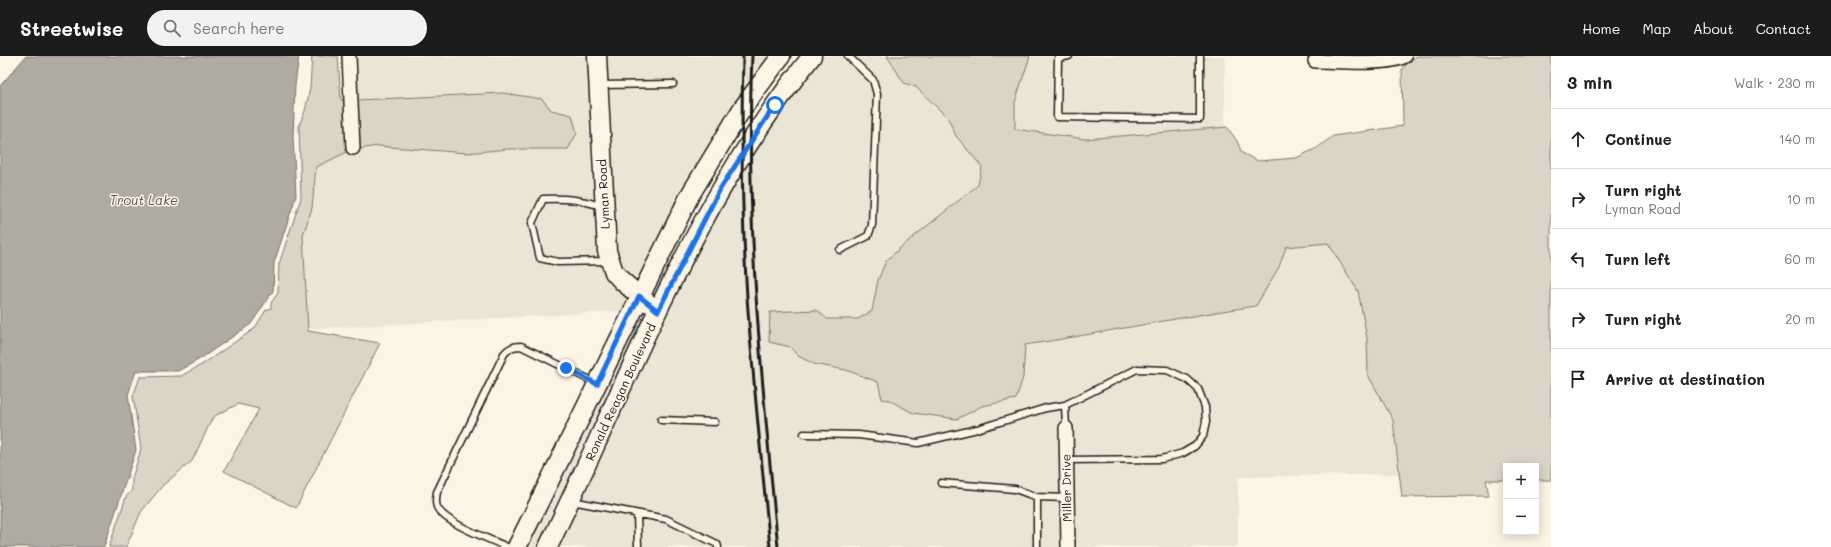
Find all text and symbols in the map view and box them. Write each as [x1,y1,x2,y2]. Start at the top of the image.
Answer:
search box [147,10,427,46]
text: Streetwise [20,16,123,41]
icon: search [161,17,183,39]
text: Search here [193,18,285,38]
text: Home [1582,19,1620,38]
text: Map [1642,19,1671,38]
text: About [1693,19,1734,38]
text: Contact [1756,19,1811,38]
text: 3 min [1567,71,1612,93]
text: Walk · 230 m [1734,74,1815,91]
route start [766,96,784,114]
icon: ahead [1567,128,1589,150]
text: Continue [1605,129,1672,149]
text: 140 m [1779,130,1815,147]
street label: Lyman Road [593,158,613,229]
text: Turn right [1605,180,1682,200]
icon: right [1567,188,1589,210]
text: 10 m [1787,190,1815,207]
water label: Trout Lake [110,191,178,208]
text: Lyman Road [1605,200,1681,217]
icon: left [1567,248,1589,270]
text: Turn left [1605,249,1670,269]
text: 60 m [1785,250,1815,267]
icon: right [1567,308,1589,330]
text: Turn right [1605,309,1682,329]
text: 20 m [1785,310,1815,327]
street label: Ronald Reagan Boulevard [581,320,659,463]
route end [557,359,575,377]
icon: arrive [1567,368,1589,390]
text: Arrive at destination [1605,369,1765,389]
street label: Miller Drive [1057,454,1075,522]
map controls [1503,463,1539,535]
button: + [1503,463,1539,499]
button: − [1503,499,1539,535]

